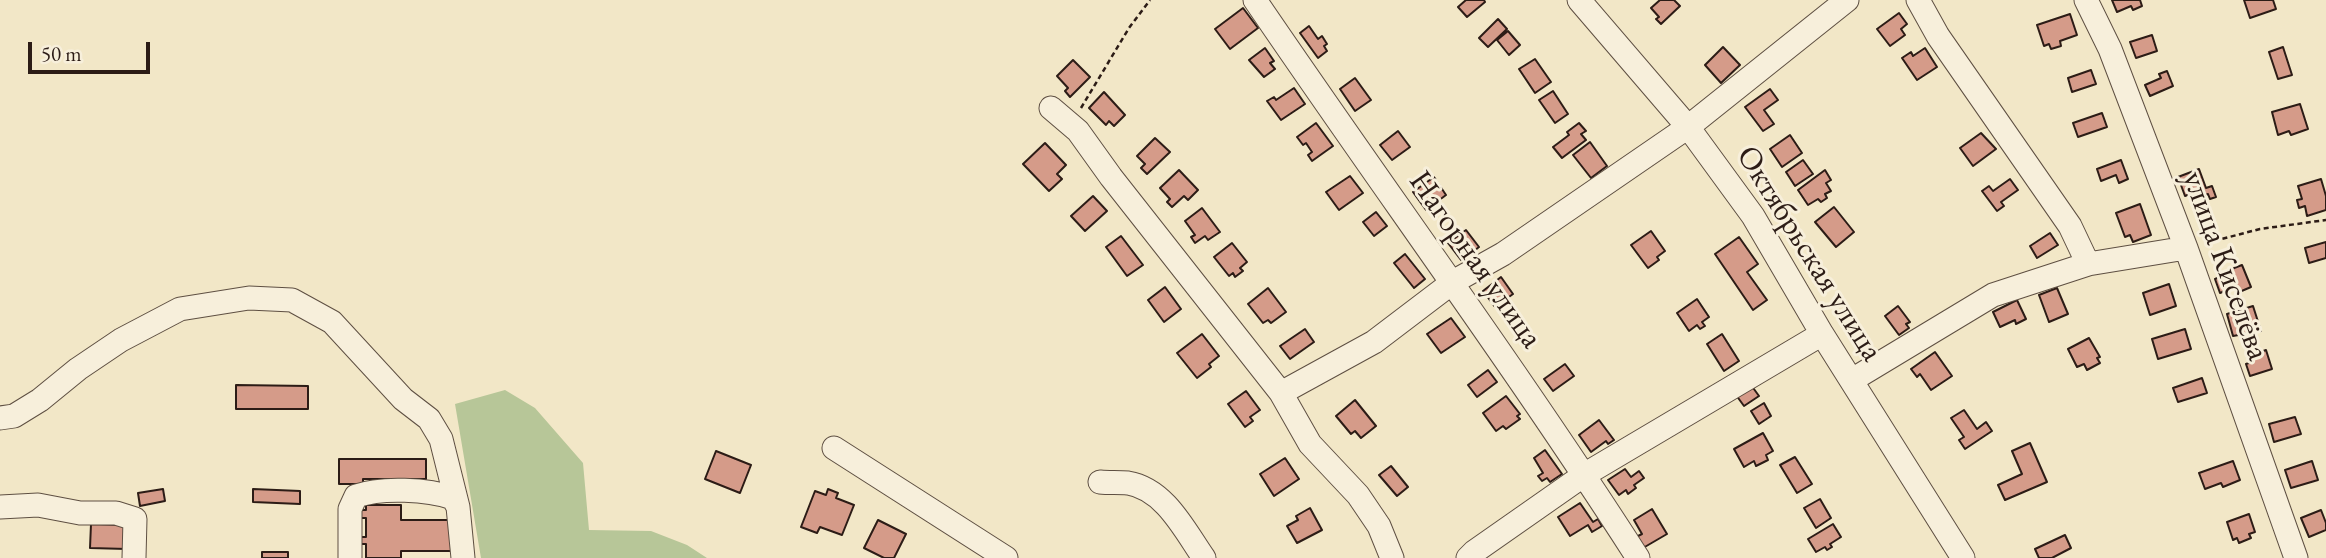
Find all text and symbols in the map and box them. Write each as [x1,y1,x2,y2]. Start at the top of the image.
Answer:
scale bar [32,28,154,72]
text: 50 m [41,40,82,67]
street label: Октябрьская улица [1727,139,1891,369]
street label: Нагорная улица [1400,164,1550,356]
street label: улица Киселёва [2173,166,2277,366]

